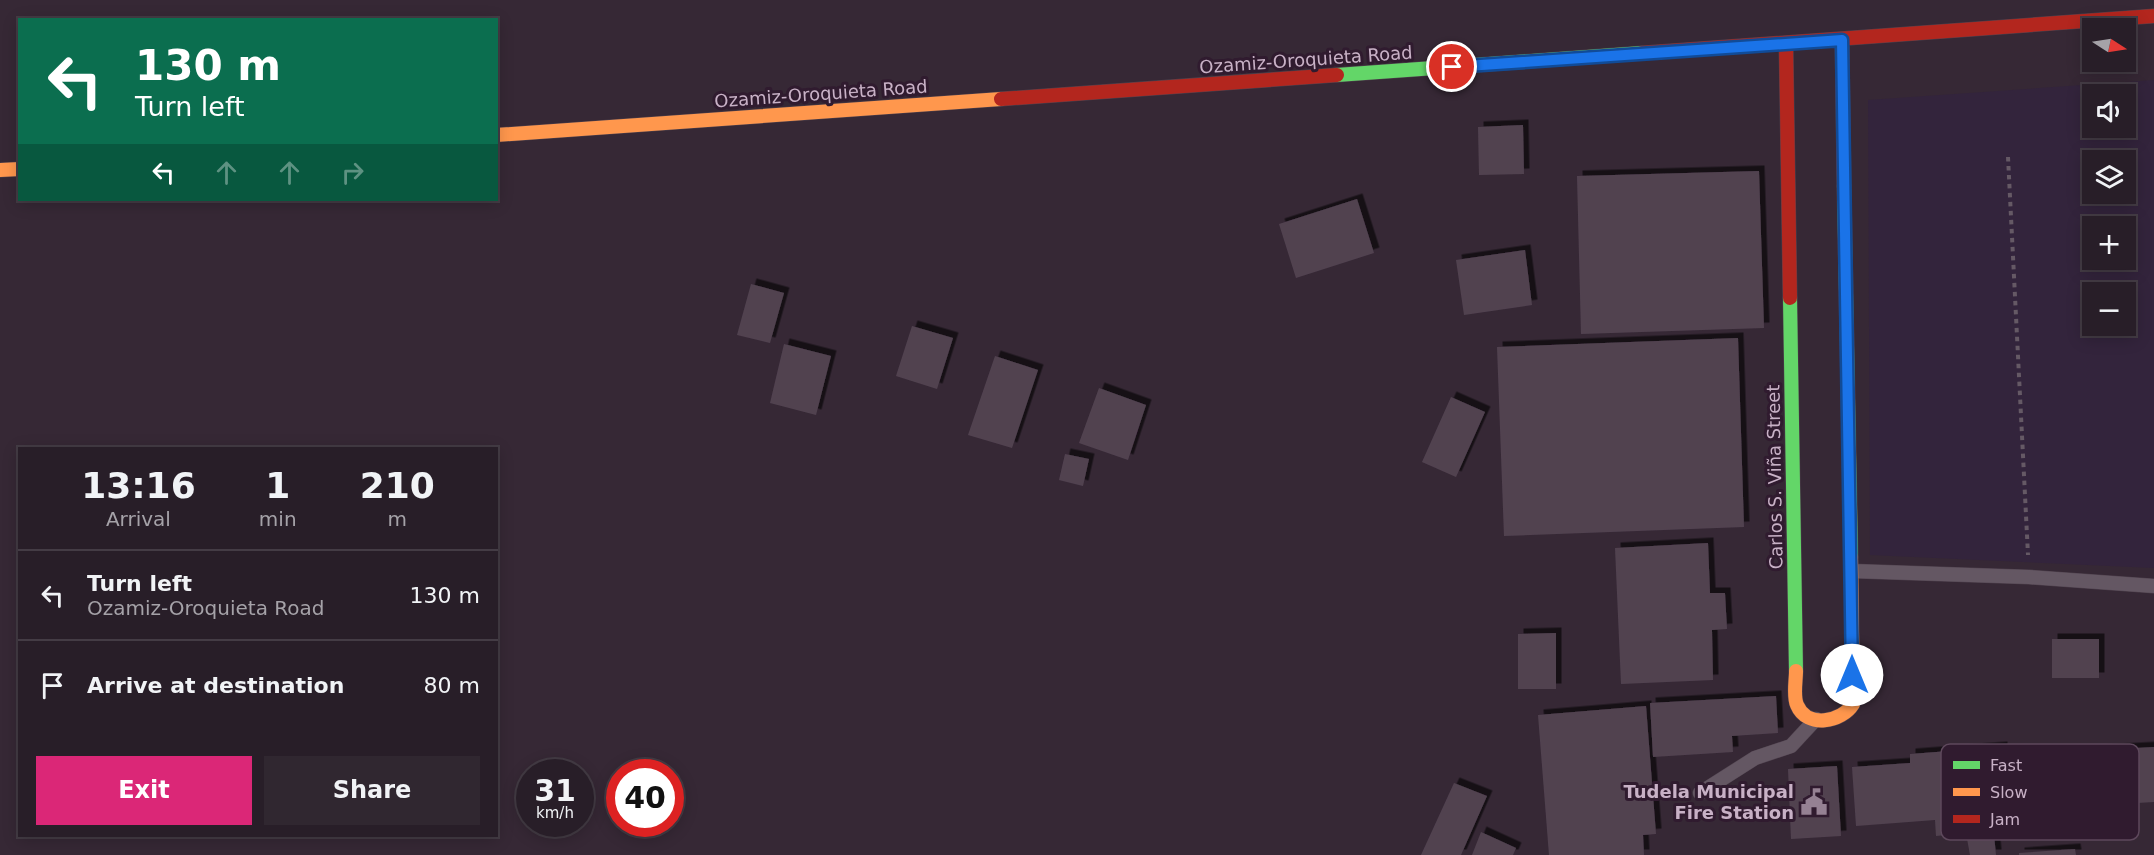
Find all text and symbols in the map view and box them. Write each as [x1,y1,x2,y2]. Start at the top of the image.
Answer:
north arrow [2082,18,2136,72]
map controls [2082,18,2136,336]
text: 130 m [135,41,281,90]
pin [1426,41,1477,92]
icon: left [36,42,114,120]
street label: Ozamiz-Oroquieta Road [1199,42,1413,77]
icon: arrive [1435,50,1468,83]
street label: Ozamiz-Oroquieta Road [714,76,928,111]
button: sound [2082,84,2136,138]
text: Turn left [135,91,245,122]
button: layers [2082,150,2136,204]
icon: left [147,156,180,189]
icon: ahead [210,156,243,189]
icon: ahead [273,156,306,189]
icon: right [336,156,369,189]
button: + [2082,216,2136,270]
button: − [2082,282,2136,336]
street label: Carlos S. Viña Street [1762,384,1787,570]
text: 13:16 [81,465,196,506]
text: 1 [265,465,290,506]
text: 210 [360,465,435,506]
text: Arrival [106,507,171,531]
text: min [259,507,297,531]
text: m [388,507,407,531]
text: Turn left [87,571,192,596]
icon: left [36,579,69,612]
text: 130 m [410,583,480,608]
text: Ozamiz-Oroquieta Road [87,596,324,620]
position arrow [1820,643,1884,707]
icon: arrive [36,669,69,702]
text: Arrive at destination [87,673,344,698]
text: 80 m [424,673,480,698]
legend [1941,744,2139,840]
button: Exit [36,756,252,825]
button: Share [264,756,480,825]
text: Fast [1990,756,2022,775]
speed limit sign: 40 [606,759,684,837]
text: 31 [534,773,576,808]
place label: Tudela Municipal Fire Station [1623,781,1794,823]
text: Slow [1990,783,2027,802]
public building icon: Tudela Municipal Fire Station [1799,787,1829,817]
text: km/h [536,804,574,822]
text: Jam [1989,810,2020,829]

